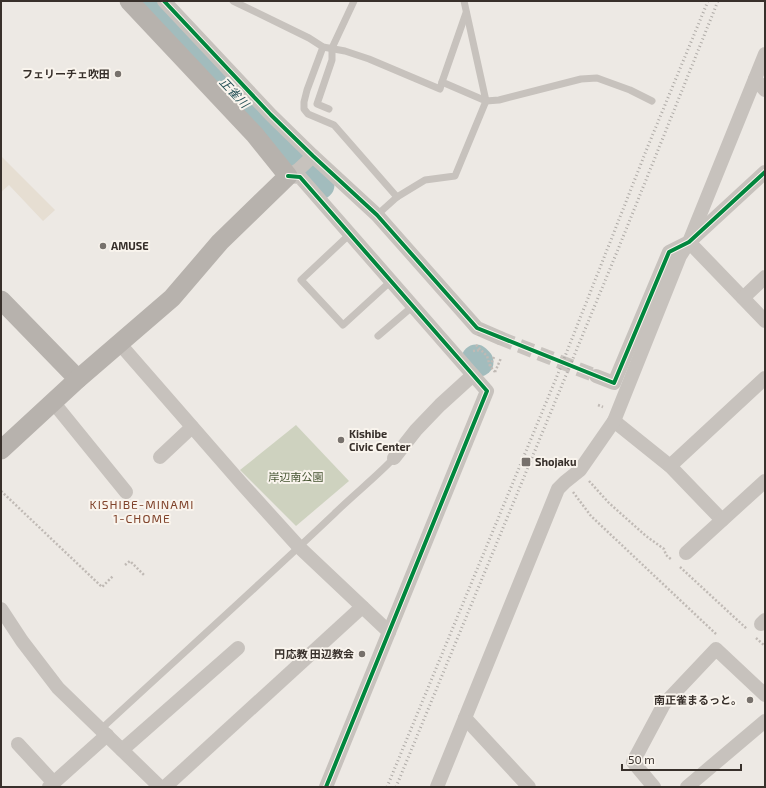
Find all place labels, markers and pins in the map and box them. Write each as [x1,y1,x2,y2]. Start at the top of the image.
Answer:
place label: フェリーチェ吹田 [22,67,110,80]
marker: フェリーチェ吹田 [113,69,123,79]
place label: AMUSE [111,239,149,252]
marker: AMUSE [98,241,108,251]
place label: Kishibe Civic Center [349,427,411,453]
marker: Kishibe Civic Center [336,435,346,445]
place label: Shojaku [535,455,577,469]
marker: Shojaku [520,456,532,468]
place label: 円応教 田辺教会 [275,647,354,660]
marker: 円応教 田辺教会 [357,649,367,659]
place label: 南正雀まるっと。 [654,693,742,706]
marker: 南正雀まるっと。 [745,695,755,705]

